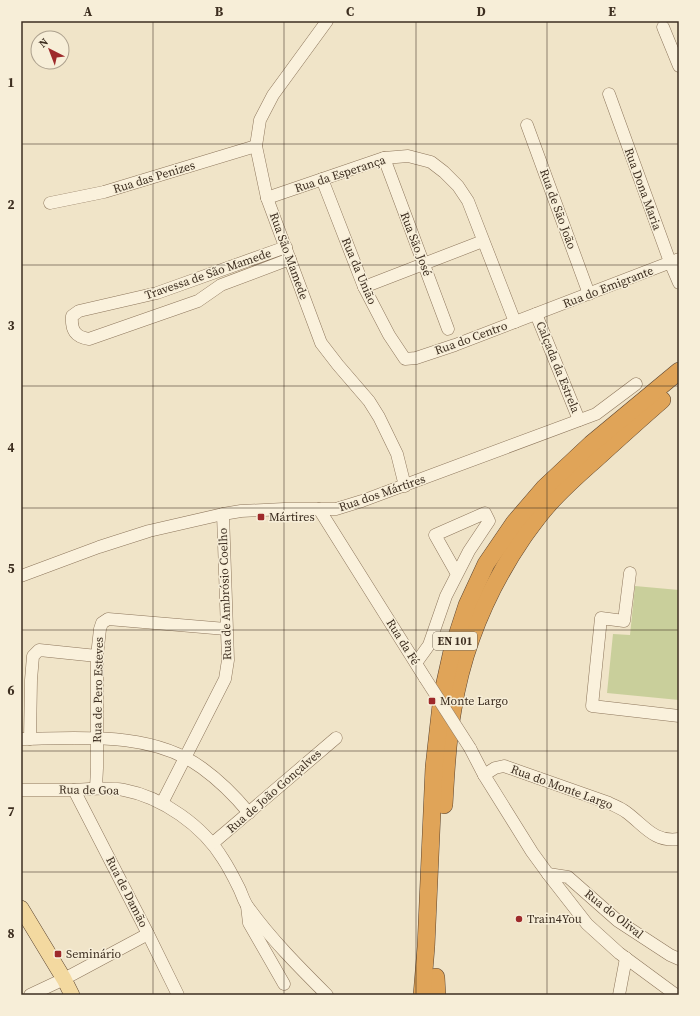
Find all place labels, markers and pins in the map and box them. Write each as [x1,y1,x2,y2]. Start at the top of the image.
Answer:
place label: Mártires [269,509,315,525]
marker: Mártires [256,512,266,522]
place label: Monte Largo [440,693,508,709]
marker: Monte Largo [427,696,437,706]
place label: Train4You [527,911,582,927]
marker: Train4You [514,914,524,924]
place label: Seminário [66,946,122,962]
marker: Seminário [53,949,63,959]

